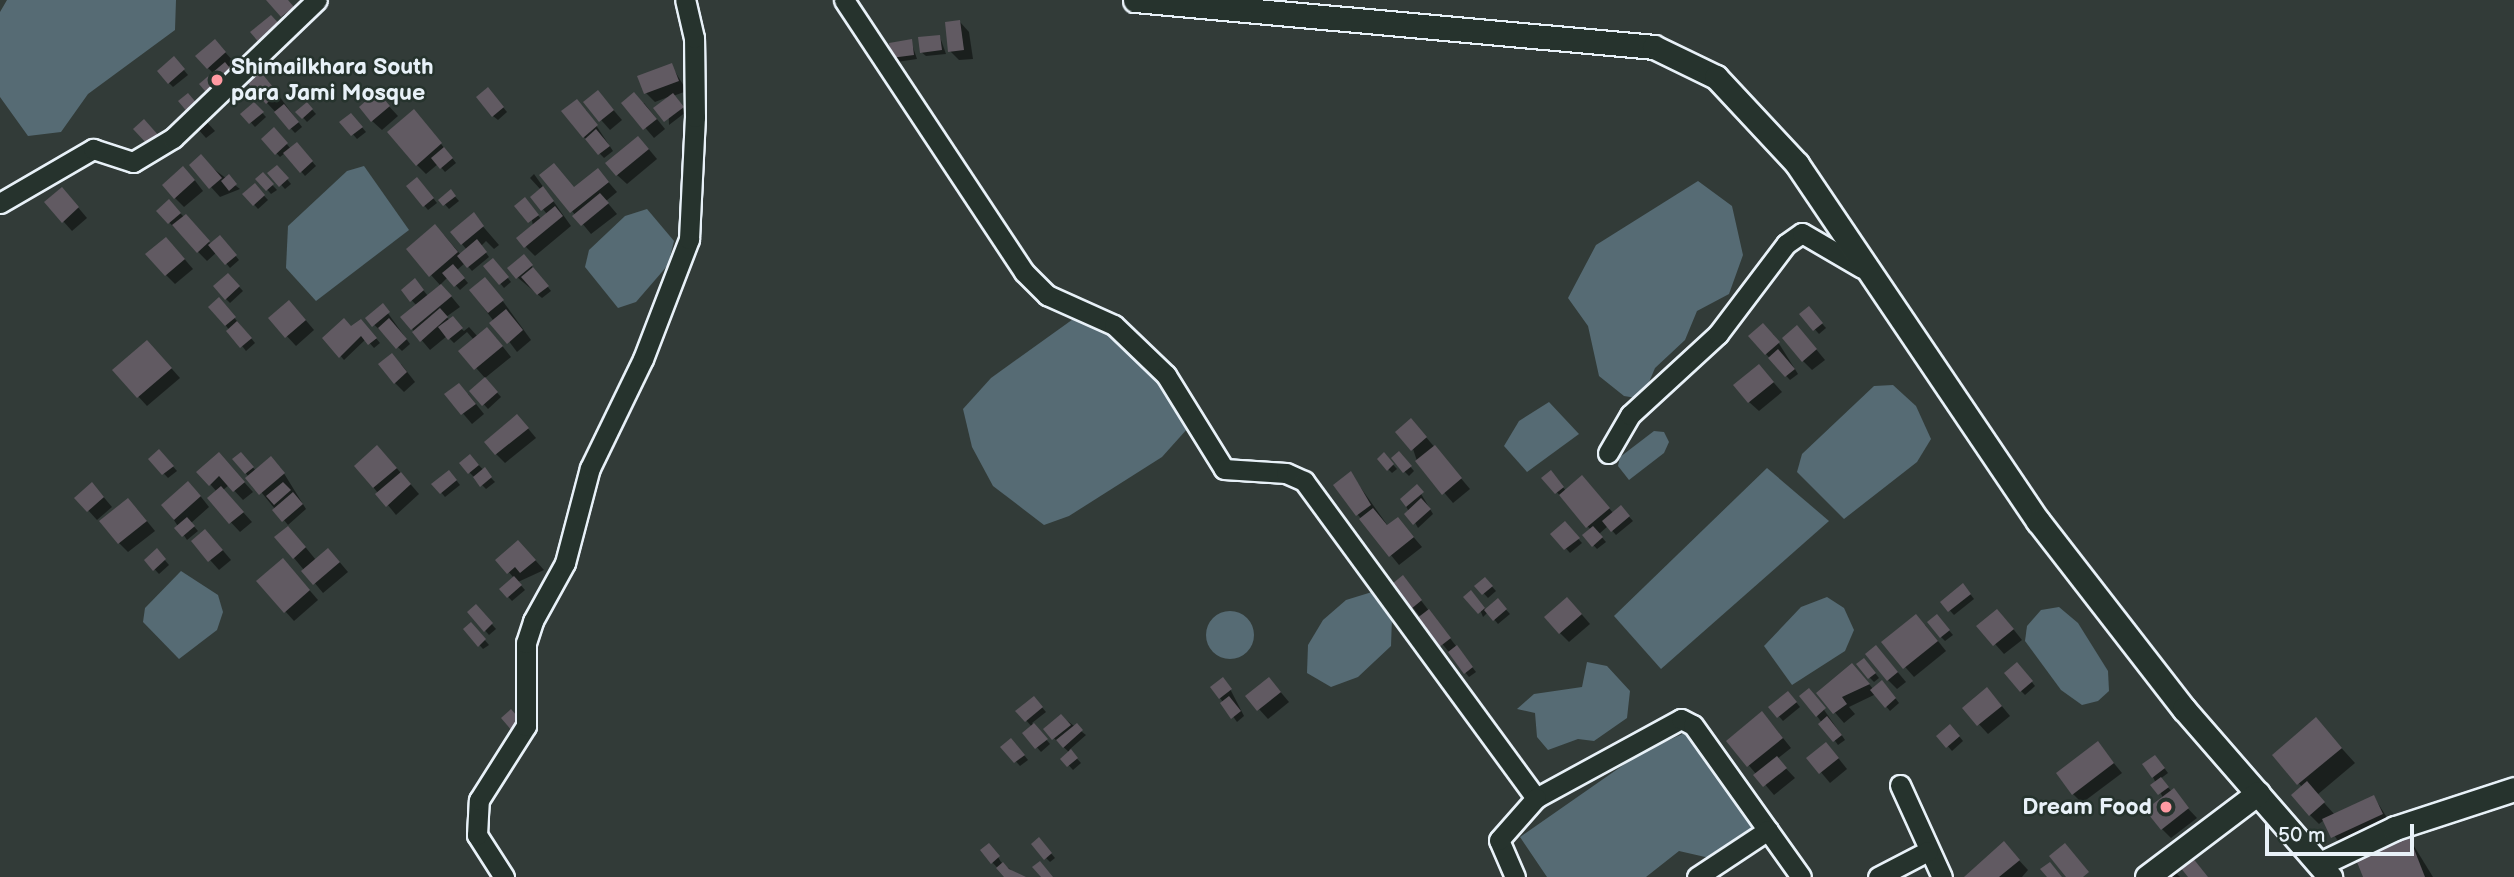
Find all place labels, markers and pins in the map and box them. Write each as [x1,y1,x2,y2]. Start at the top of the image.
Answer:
place label: Shimailkhara South para Jami Mosque [231,53,433,107]
marker: Shimailkhara South para Jami Mosque [209,72,225,88]
place label: Dream Food [2022,793,2152,821]
marker: Dream Food [2158,799,2174,815]

